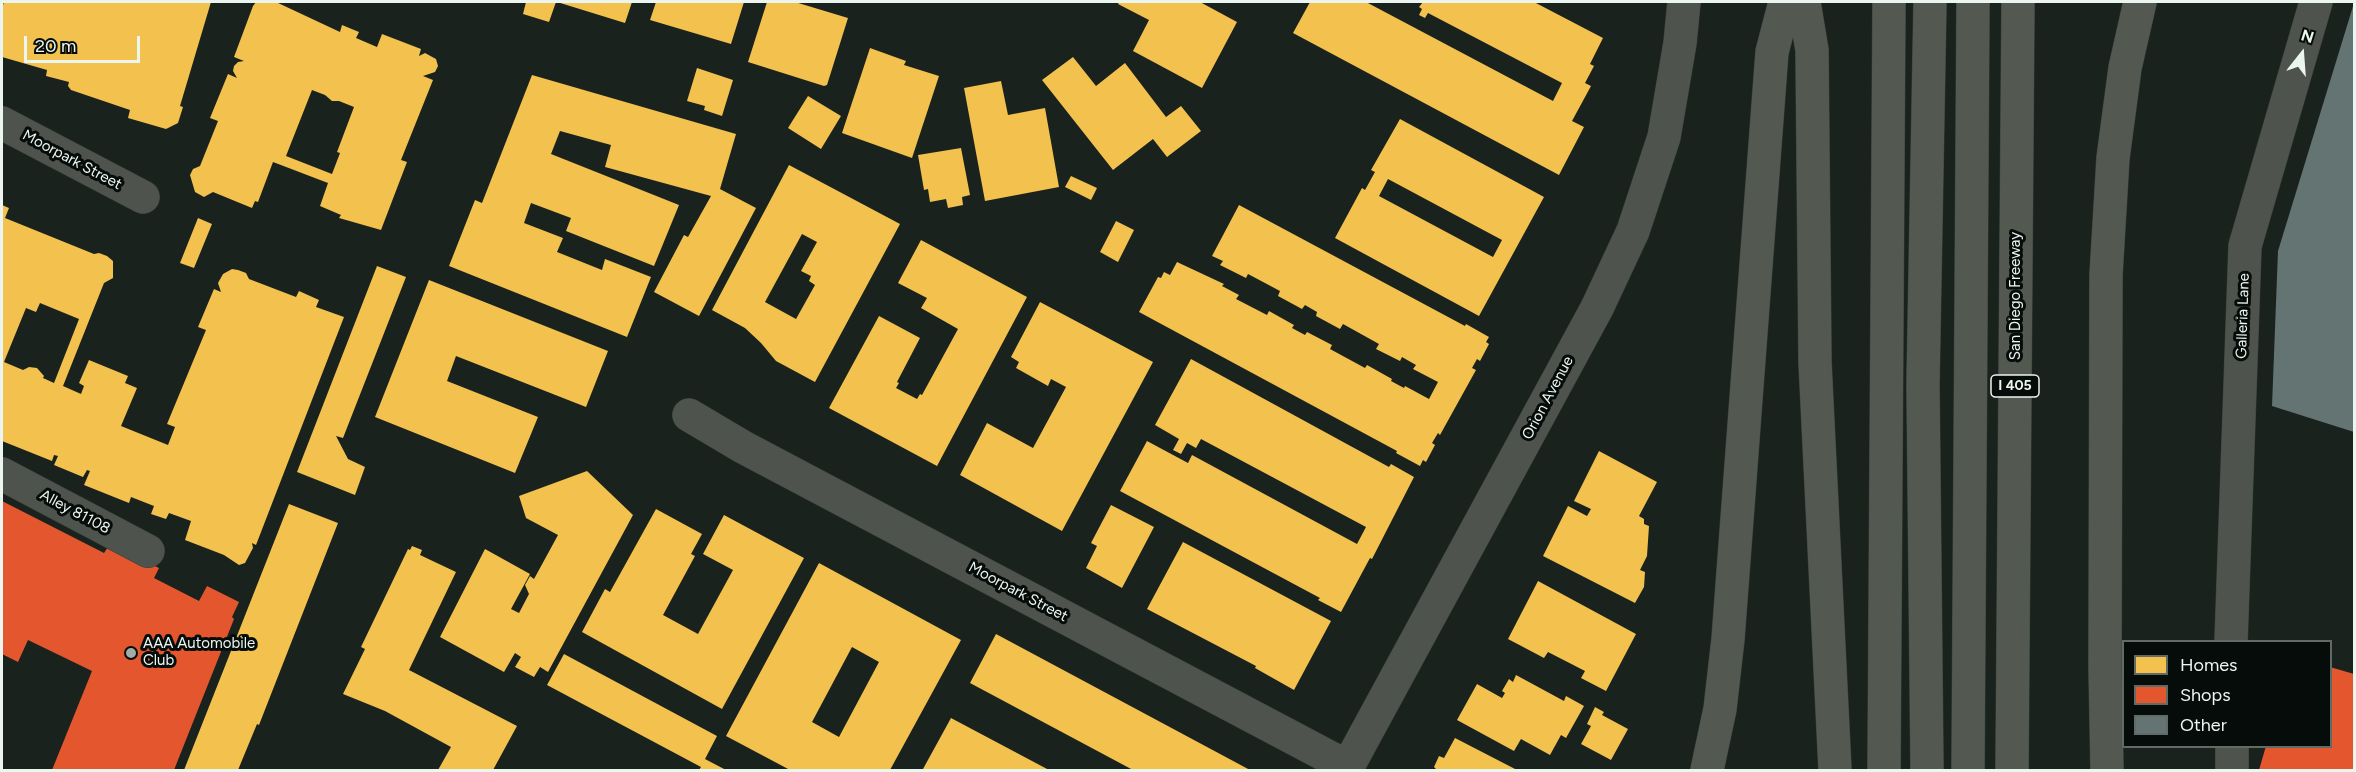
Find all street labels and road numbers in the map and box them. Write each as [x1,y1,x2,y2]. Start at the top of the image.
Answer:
street label: Moorpark Street [19,126,125,194]
street label: San Diego Freeway [2007,232,2025,360]
street label: Galleria Lane [2233,273,2253,359]
street label: Orion Avenue [1519,353,1577,443]
road number: I 405 [1991,375,2039,397]
street label: Alley 81108 [37,486,113,538]
street label: Moorpark Street [965,558,1071,626]

